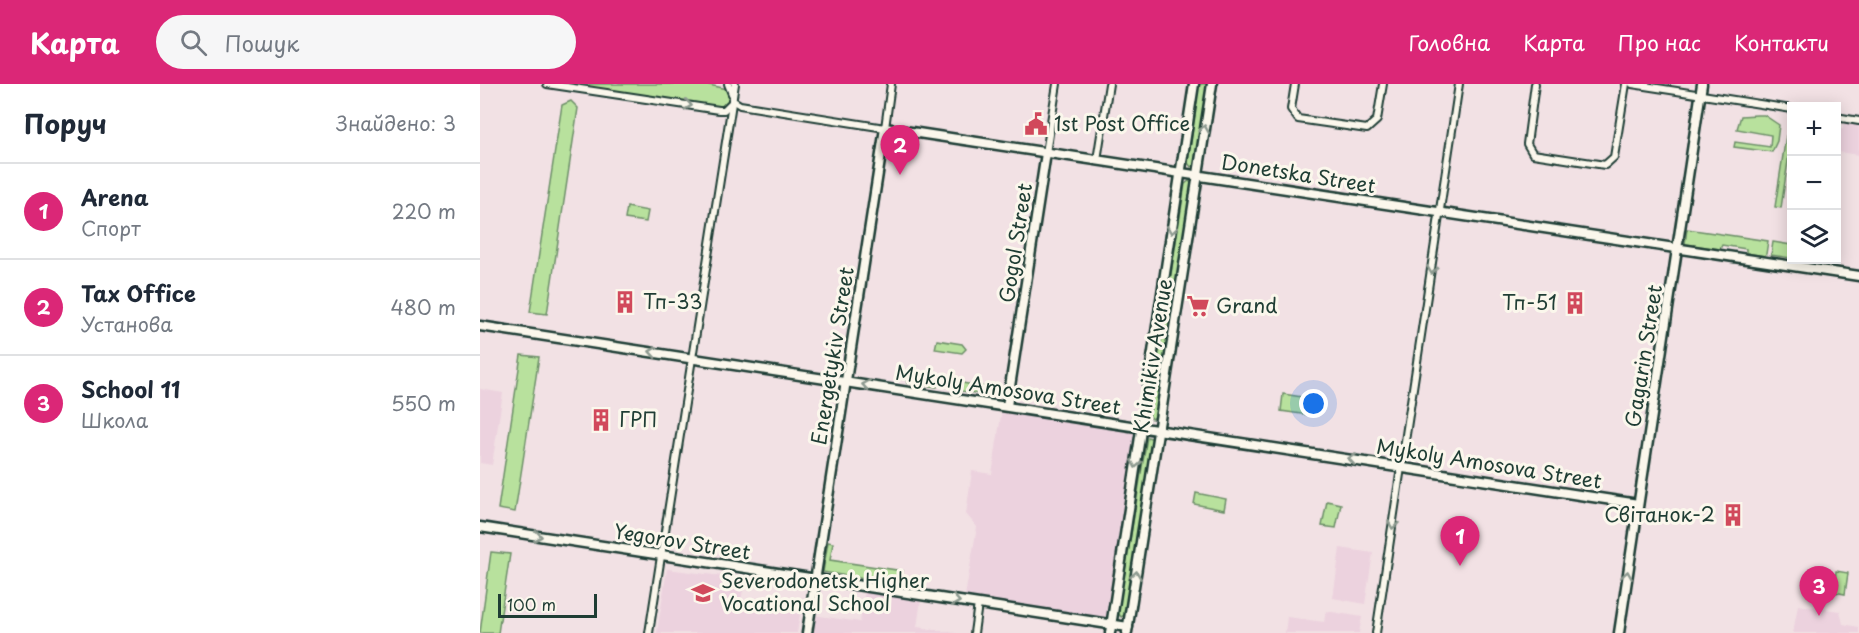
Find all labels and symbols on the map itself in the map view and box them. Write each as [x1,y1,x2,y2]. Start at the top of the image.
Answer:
one-way arrow [683,99,692,111]
place label: 1st Post Office [1054,108,1190,138]
public building icon: 1st Post Office [1023,111,1049,137]
one-way arrow [1198,125,1210,134]
pin: 2 [880,126,920,175]
street label: Donetska Street [1219,146,1378,200]
street label: Gogol Street [991,181,1039,305]
one-way arrow [1166,225,1179,235]
street label: Energetykiv Street [803,265,861,447]
one-way arrow [1427,266,1439,275]
street label: Khimikiv Avenue [1125,276,1179,435]
street label: Gagarin Street [1617,282,1669,429]
place label: Тп-33 [643,286,702,316]
place label: Тп-51 [1502,287,1557,317]
building icon: Тп-33 [612,289,638,315]
place label: Grand [1216,290,1277,320]
building icon: Тп-51 [1562,290,1588,316]
supermarket icon: Grand [1185,293,1211,319]
one-way arrow [648,346,658,359]
street label: Mykoly Amosova Street [893,356,1123,422]
one-way arrow [862,379,871,391]
your location [1299,389,1328,418]
place label: ГРП [619,404,657,434]
building icon: ГРП [588,407,614,433]
street label: Mykoly Amosova Street [1374,430,1604,496]
one-way arrow [1348,454,1357,466]
one-way arrow [1130,459,1143,469]
place label: Світанок-2 [1604,499,1715,529]
building icon: Світанок-2 [1720,502,1746,528]
street label: Yegorov Street [612,515,753,567]
pin: 1 [1440,516,1480,566]
one-way arrow [1387,520,1399,530]
one-way arrow [533,530,542,542]
place label: Severodonetsk Higher Vocational School [721,565,930,618]
pin: 3 [1800,566,1838,616]
one-way arrow [1130,571,1142,580]
one-way arrow [1621,571,1633,580]
school or university icon: Severodonetsk Higher Vocational School [690,580,716,606]
scale bar [498,591,597,618]
one-way arrow [951,594,961,607]

